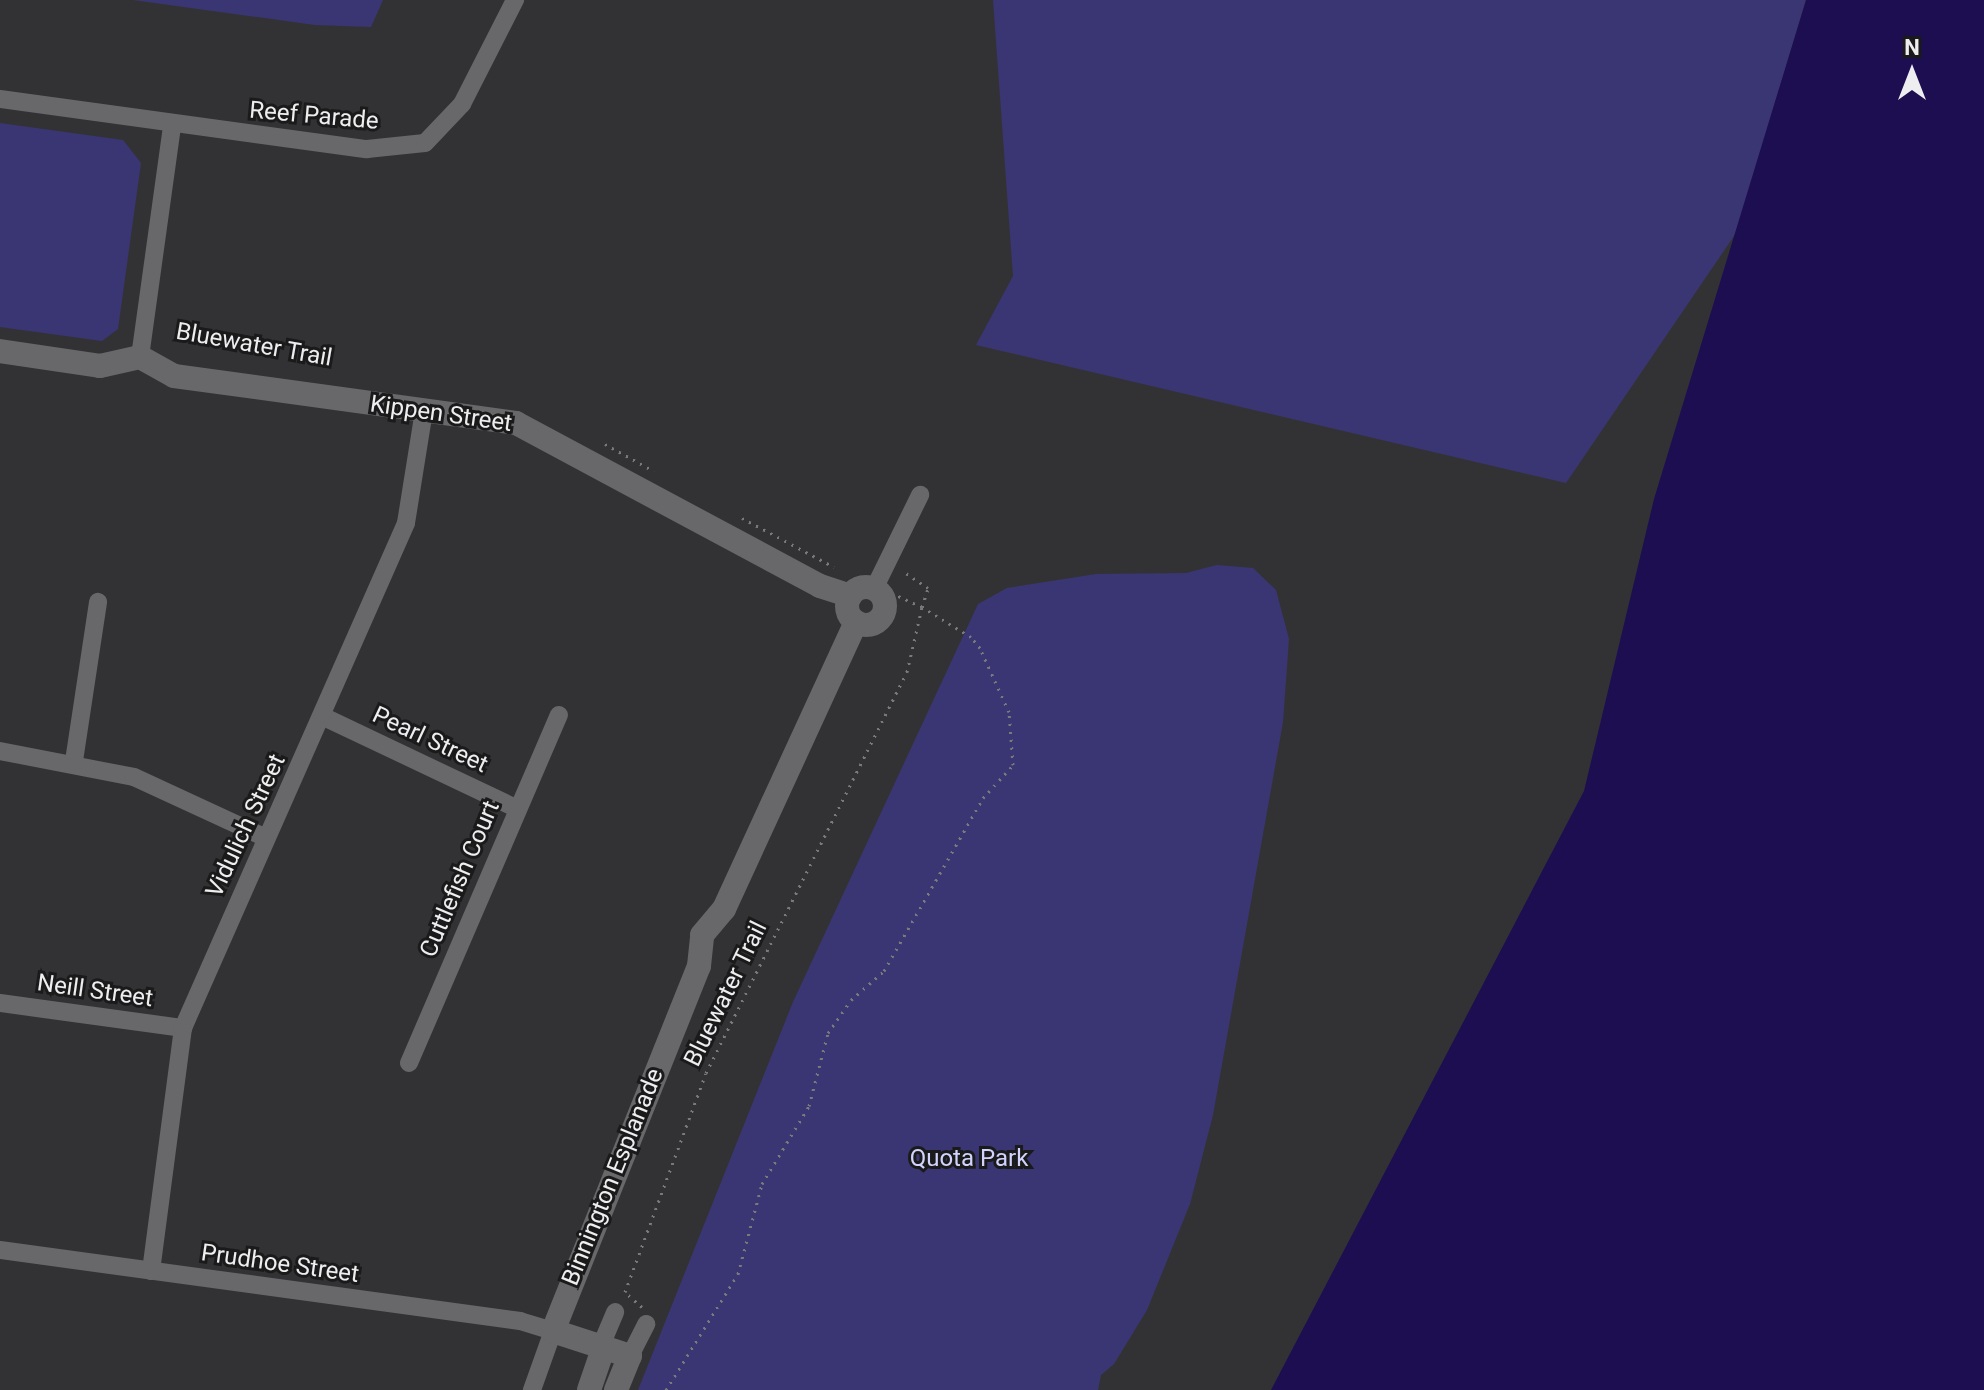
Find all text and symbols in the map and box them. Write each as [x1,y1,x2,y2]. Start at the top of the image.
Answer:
north arrow [1872,32,1952,112]
text: N [1904,35,1920,60]
street label: Reef Parade [248,96,380,136]
street label: Bluewater Trail [174,317,334,373]
street label: Kippen Street [368,390,514,438]
street label: Pearl Street [368,701,492,779]
street label: Vidulich Street [200,750,292,902]
street label: Cuttlefish Court [414,796,506,962]
street label: Bluewater Trail [678,917,774,1071]
street label: Neill Street [35,969,155,1013]
street label: Binnington Esplanade [556,1064,670,1290]
park label: Quota Park [910,1145,1028,1173]
street label: Prudhoe Street [199,1239,361,1289]

